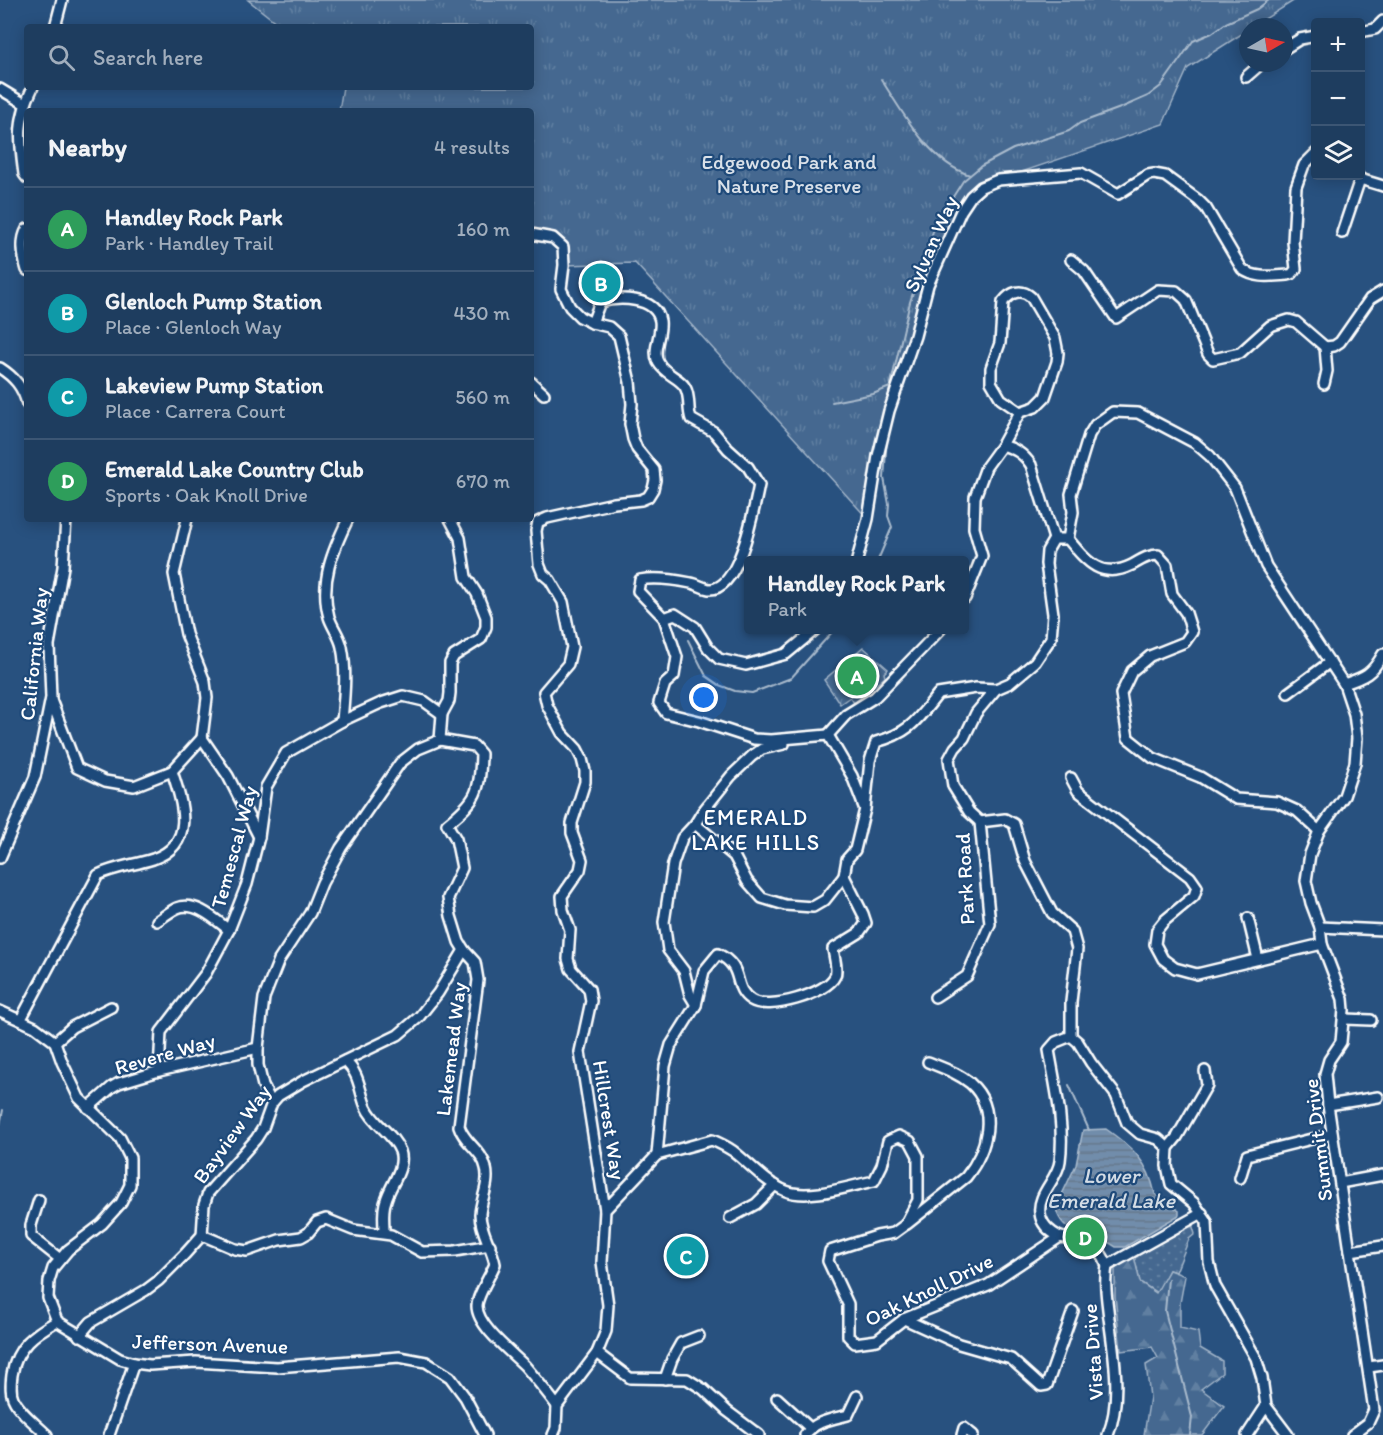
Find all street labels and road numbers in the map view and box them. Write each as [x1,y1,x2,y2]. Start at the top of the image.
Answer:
street label: Sylvan Way [898,192,963,296]
street label: California Way [14,586,53,722]
street label: Temescal Way [205,783,262,911]
street label: Park Road [950,832,979,926]
street label: Lakemead Way [430,980,471,1117]
street label: Revere Way [112,1027,218,1080]
street label: Hillcrest Way [588,1058,631,1182]
street label: Summit Drive [1298,1077,1337,1203]
street label: Bayview Way [187,1079,276,1188]
street label: Oak Knoll Drive [861,1248,997,1331]
street label: Vista Drive [1077,1303,1108,1401]
street label: Jefferson Avenue [132,1328,289,1359]

